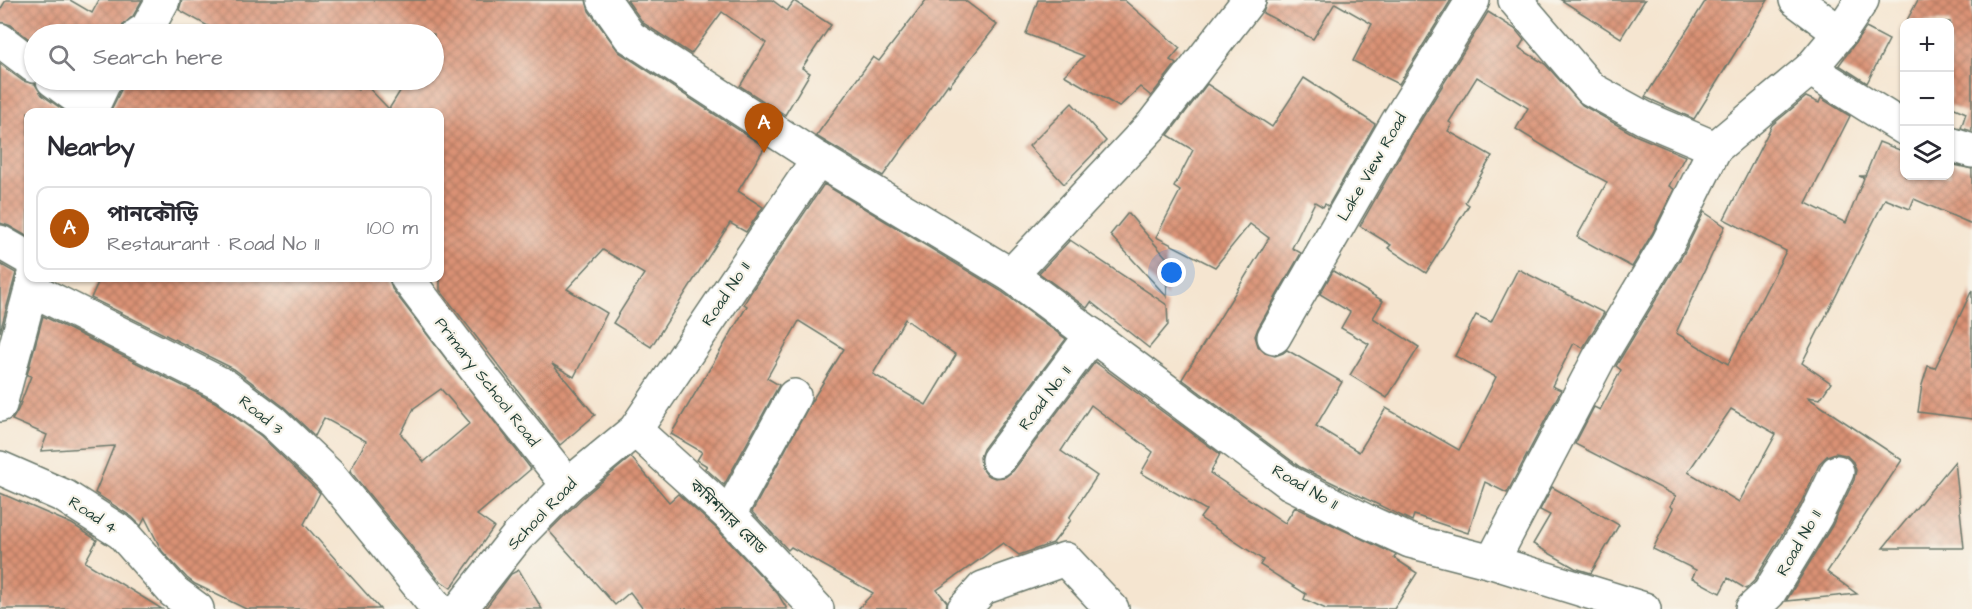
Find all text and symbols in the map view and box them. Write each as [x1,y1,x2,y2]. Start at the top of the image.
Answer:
map controls [1900,18,1954,180]
button: + [1900,18,1954,72]
search box [24,24,444,90]
icon: search [45,41,78,74]
text: Search here [93,42,223,73]
button: − [1900,72,1954,126]
pin: A [744,104,783,153]
street label: Lake View Road [1332,109,1412,225]
button: layers [1900,126,1954,180]
text: Nearby [48,129,135,165]
text: পানকৌড়ি [107,199,198,230]
text: A [63,214,76,242]
text: 100 m [367,214,418,242]
text: Restaurant · Road No 11 [107,230,320,258]
street label: Road No 11 [697,258,755,330]
your location [1157,258,1186,287]
street label: Primary School Road [429,313,544,452]
street label: Road No. 11 [1014,361,1076,435]
street label: Road 3 [234,390,288,440]
street label: Road No 11 [1268,459,1342,515]
street label: School Road [502,473,582,555]
street label: কমিশনার রোড [684,474,772,560]
street label: Road 4 [64,491,122,539]
street label: Road No 11 [1771,506,1827,580]

